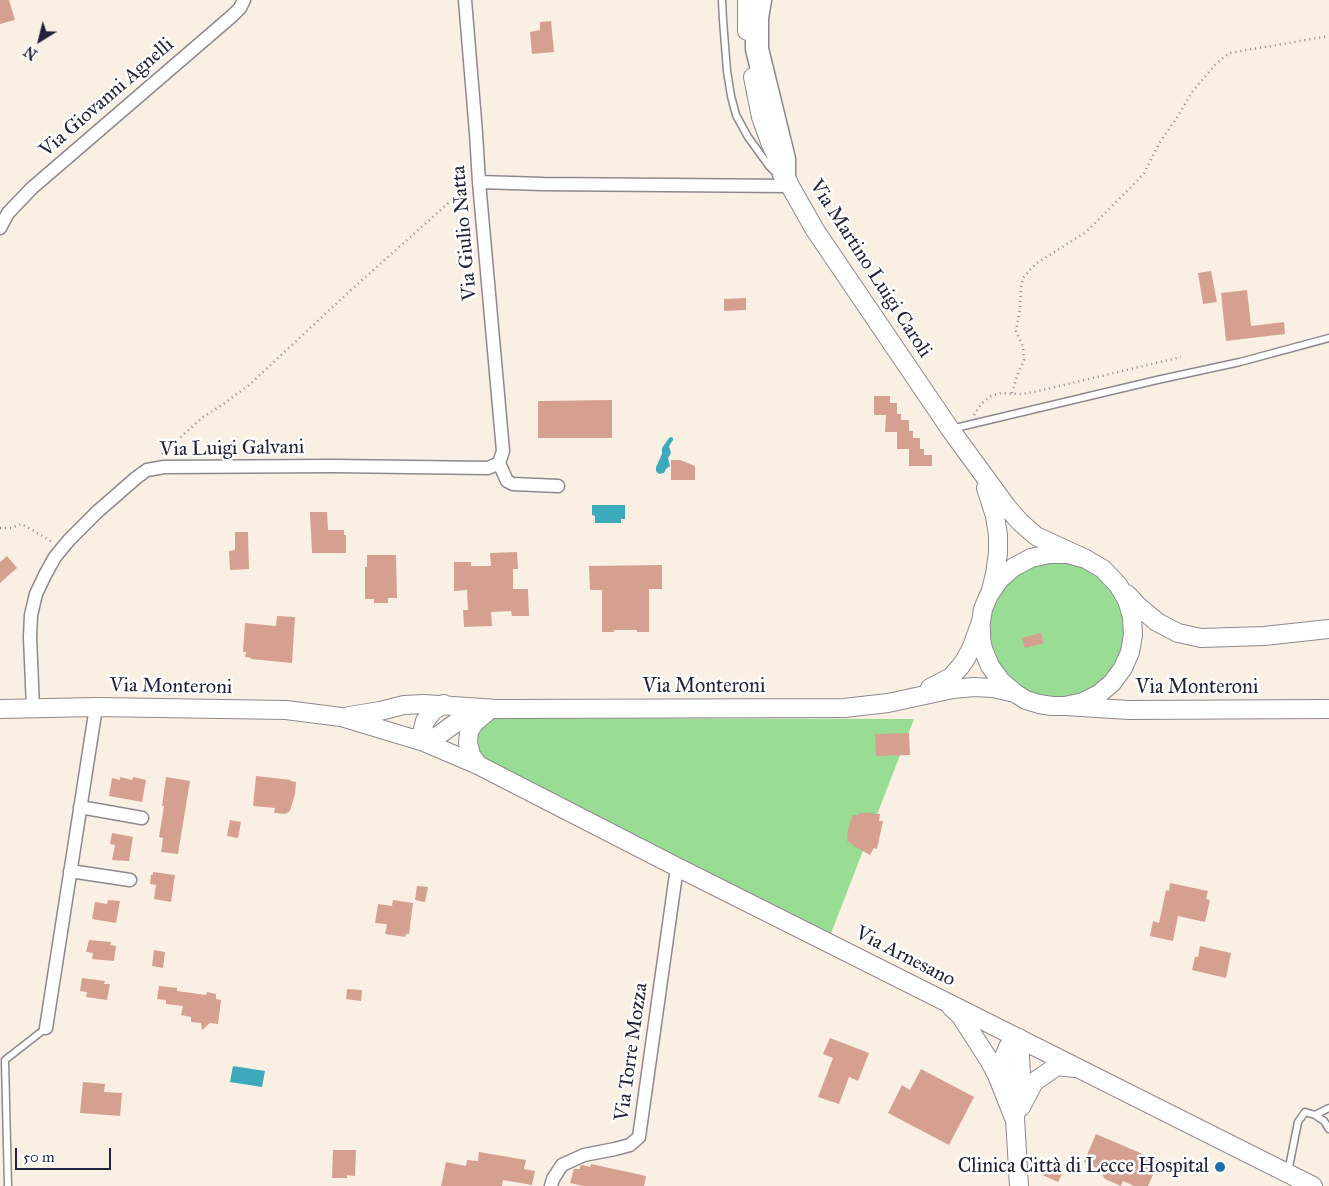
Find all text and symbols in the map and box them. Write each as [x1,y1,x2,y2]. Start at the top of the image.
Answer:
north arrow [15,15,65,65]
street label: Via Giovanni Agnelli [35,33,179,163]
text: N [21,42,41,63]
street label: Via Giulio Natta [447,164,483,302]
street label: Via Martino Luigi Caroli [804,176,936,362]
street label: Via Luigi Galvani [159,436,305,462]
street label: Via Monteroni [109,674,233,700]
street label: Via Monteroni [643,675,765,699]
street label: Via Monteroni [1136,676,1258,700]
street label: Via Arnesano [851,922,959,992]
street label: Via Torre Mozza [610,981,654,1123]
scale bar [18,1138,114,1170]
text: 50 m [23,1148,55,1166]
place label: Clinica Città di Lecce Hospital [958,1155,1209,1179]
marker: Clinica Città di Lecce Hospital [1213,1160,1227,1174]

